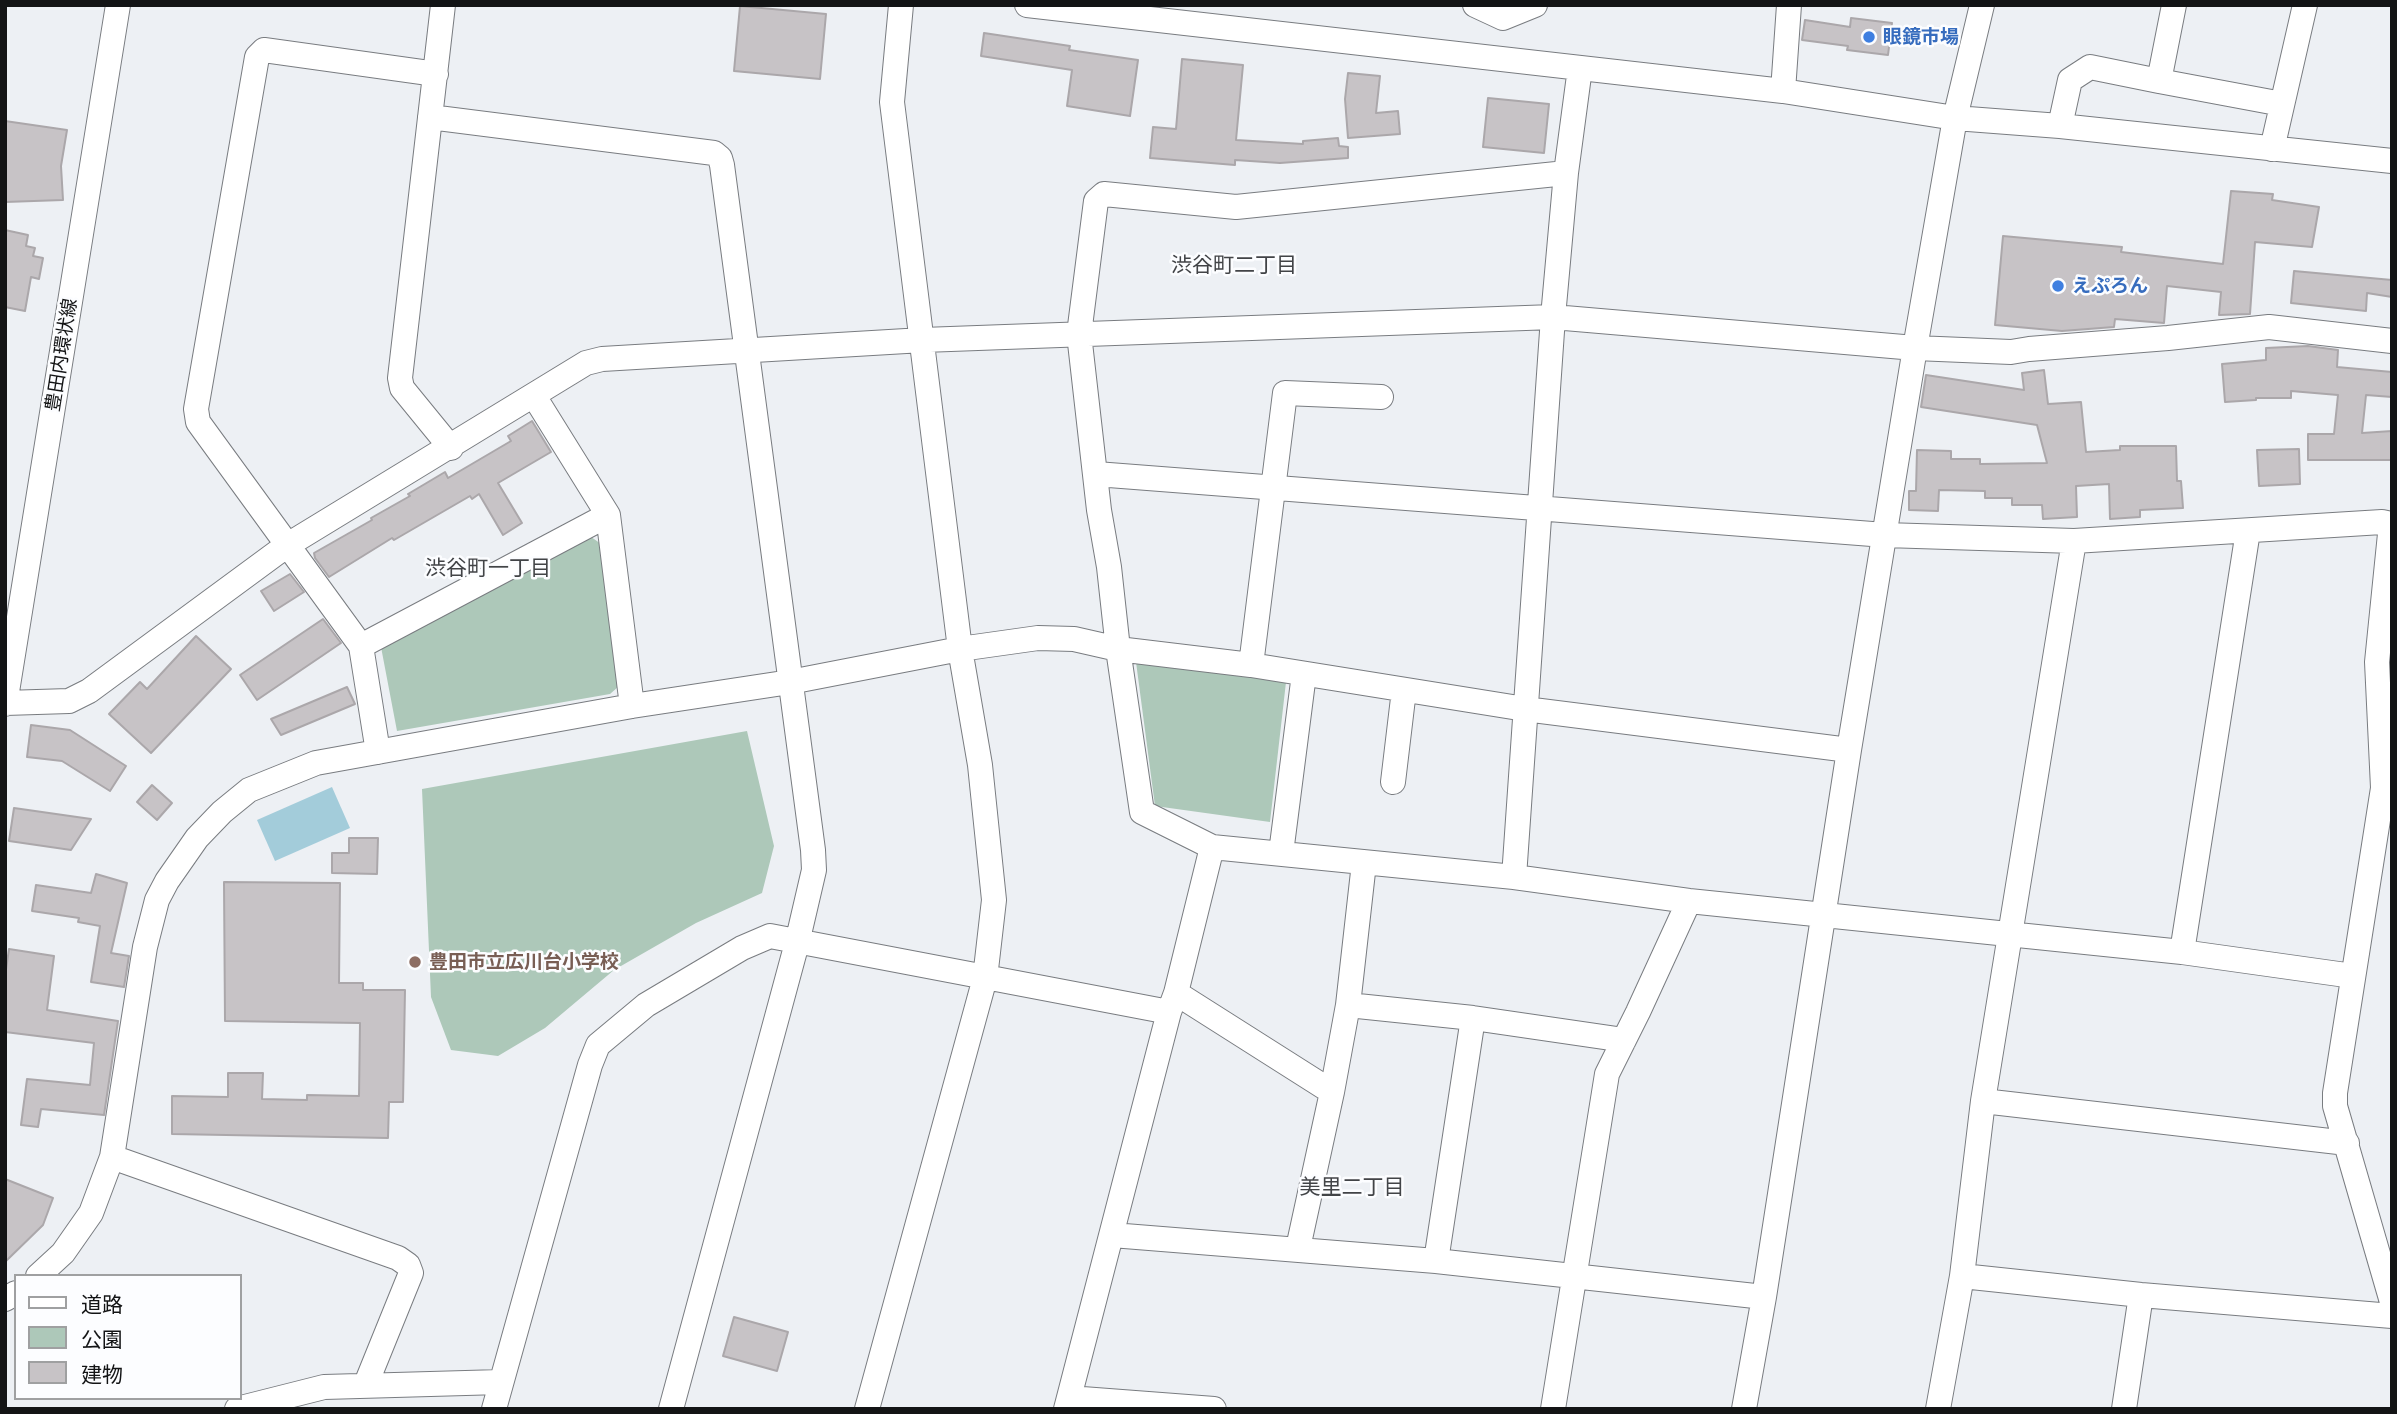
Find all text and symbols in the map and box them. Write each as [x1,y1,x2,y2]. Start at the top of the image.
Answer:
place label: 眼鏡市場 [1883,26,1959,48]
marker: 眼鏡市場 [1861,29,1877,45]
district label: 渋谷町二丁目 [1171,253,1297,279]
place label: えぷろん [2072,275,2148,297]
marker: えぷろん [2050,278,2066,294]
street label: 豊田内環状線 [42,297,82,413]
district label: 渋谷町一丁目 [425,556,551,582]
place label: 豊田市立広川台小学校 [429,951,619,973]
marker: 豊田市立広川台小学校 [407,954,423,970]
district label: 美里二丁目 [1300,1175,1404,1201]
legend [14,1274,242,1400]
text: 道路 [81,1287,123,1318]
text: 公園 [81,1322,123,1353]
text: 建物 [81,1357,123,1388]

